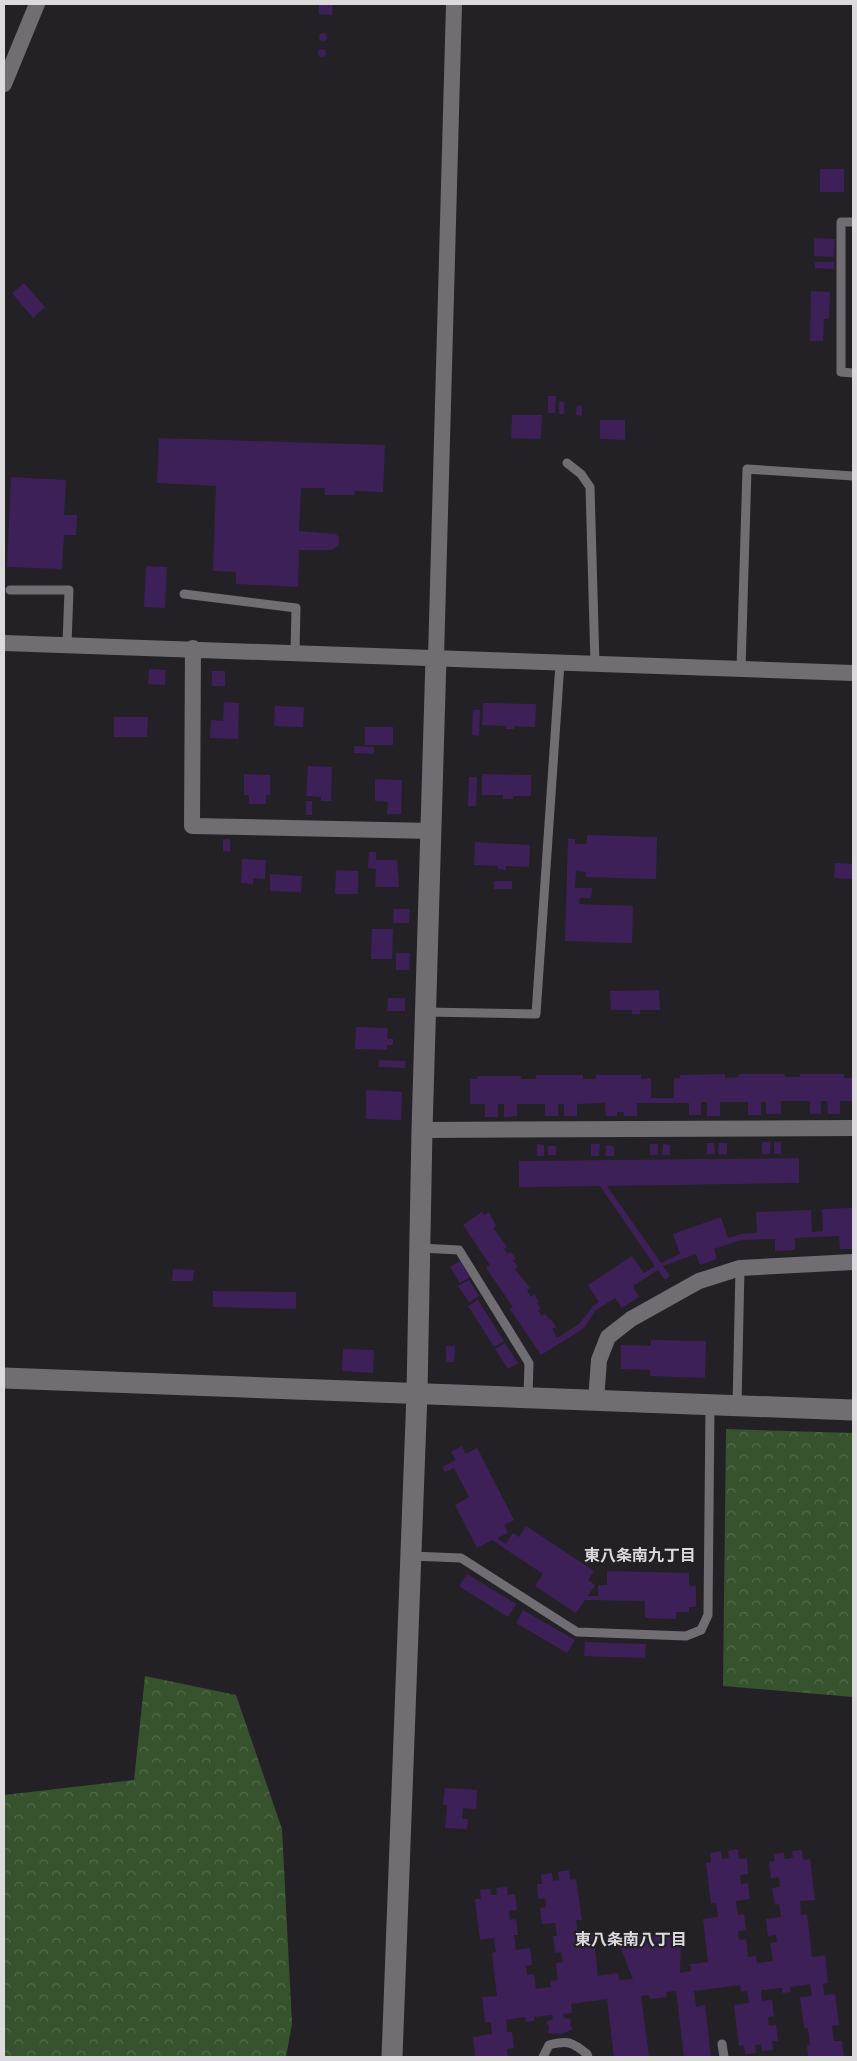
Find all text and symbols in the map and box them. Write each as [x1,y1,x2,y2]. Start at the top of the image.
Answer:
district label: 東八条南九丁目 [584,1546,696,1565]
district label: 東八条南八丁目 [575,1930,687,1949]

